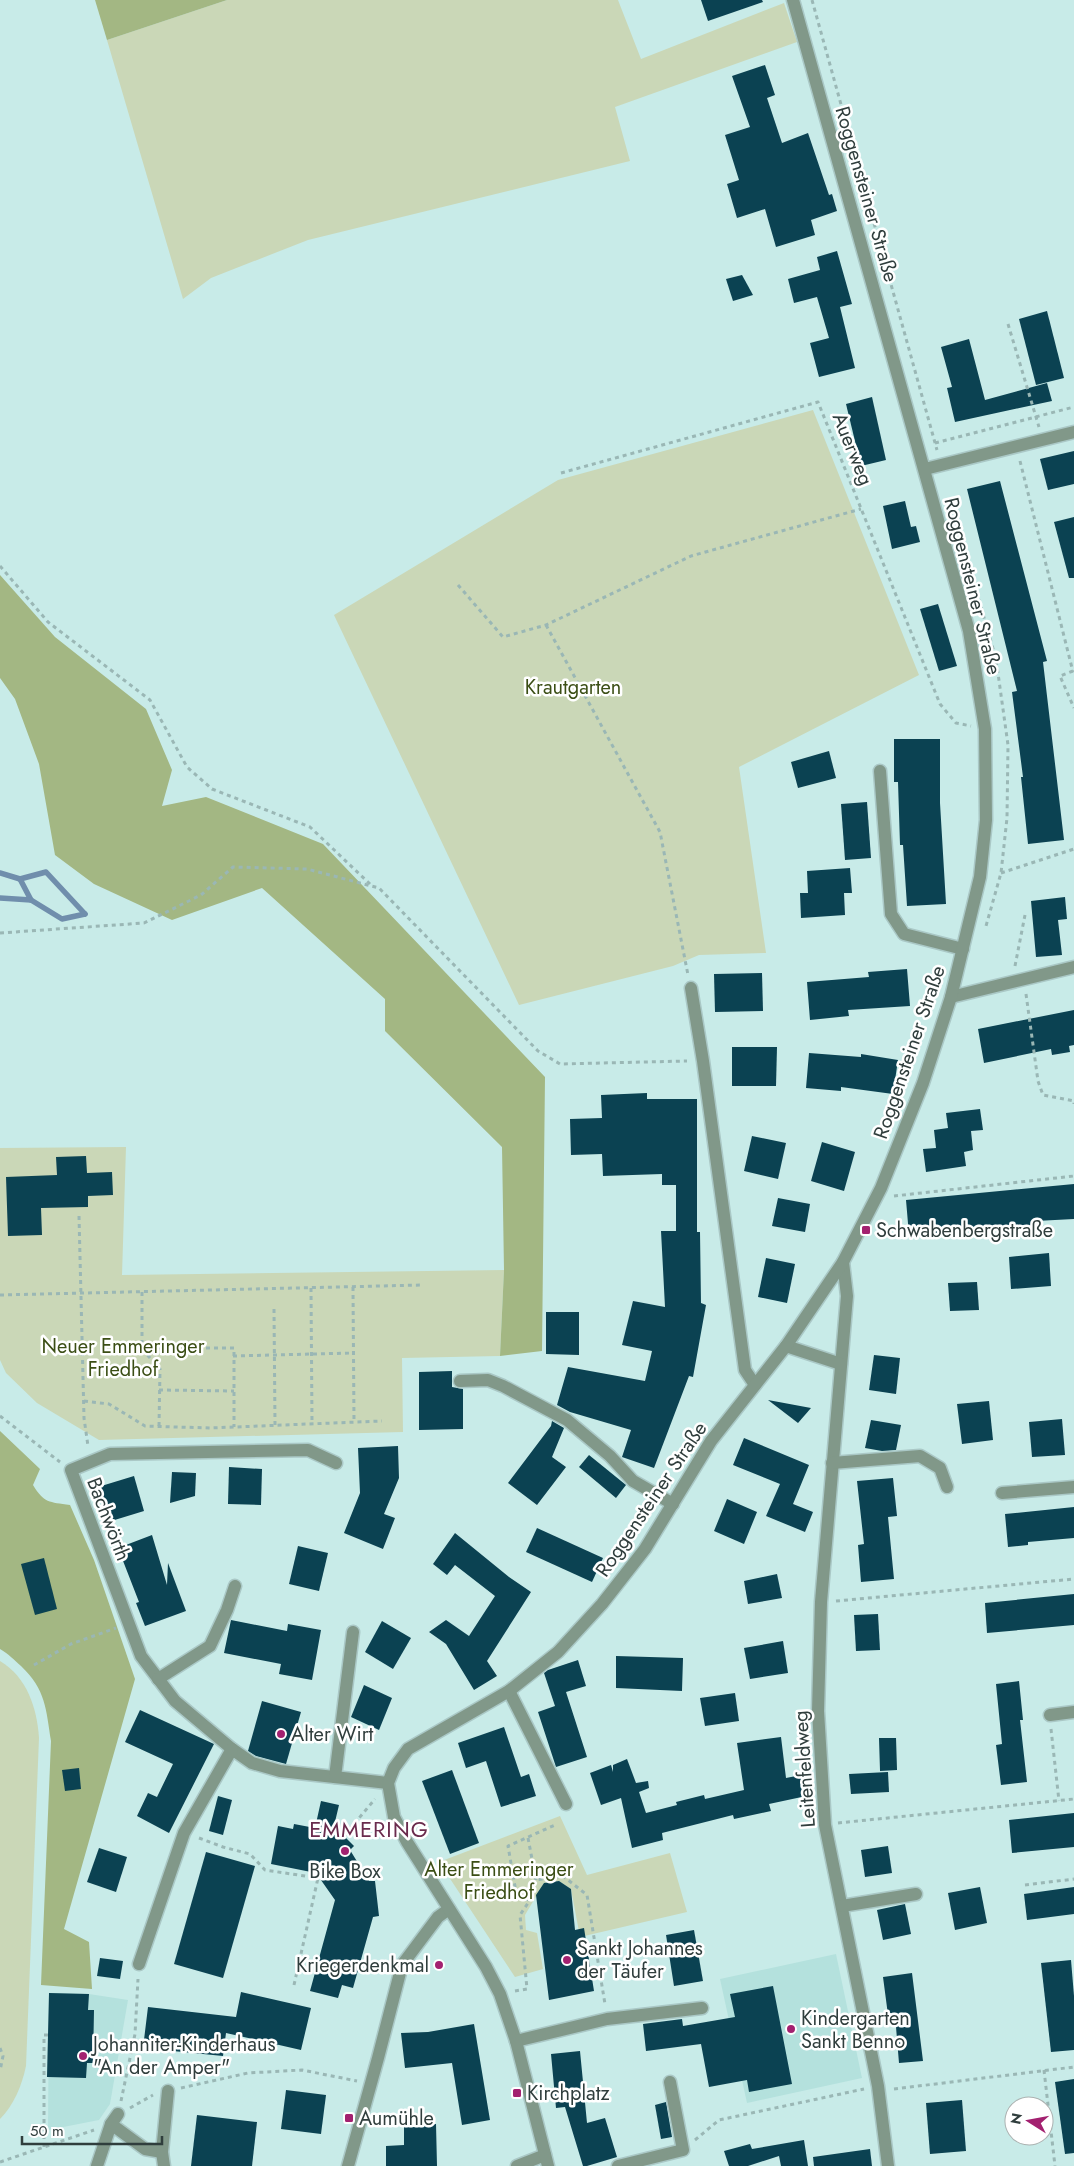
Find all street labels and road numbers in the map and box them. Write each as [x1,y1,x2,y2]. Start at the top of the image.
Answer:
street label: Roggensteiner Straße [828,103,905,285]
street label: Auerweg [825,408,880,490]
street label: Roggensteiner Straße [936,495,1009,678]
street label: Roggensteiner Straße [866,962,953,1143]
street label: Roggensteiner Straße [589,1416,714,1583]
street label: Bachwörth [79,1473,138,1565]
street label: Leitenfeldweg [786,1710,823,1828]

